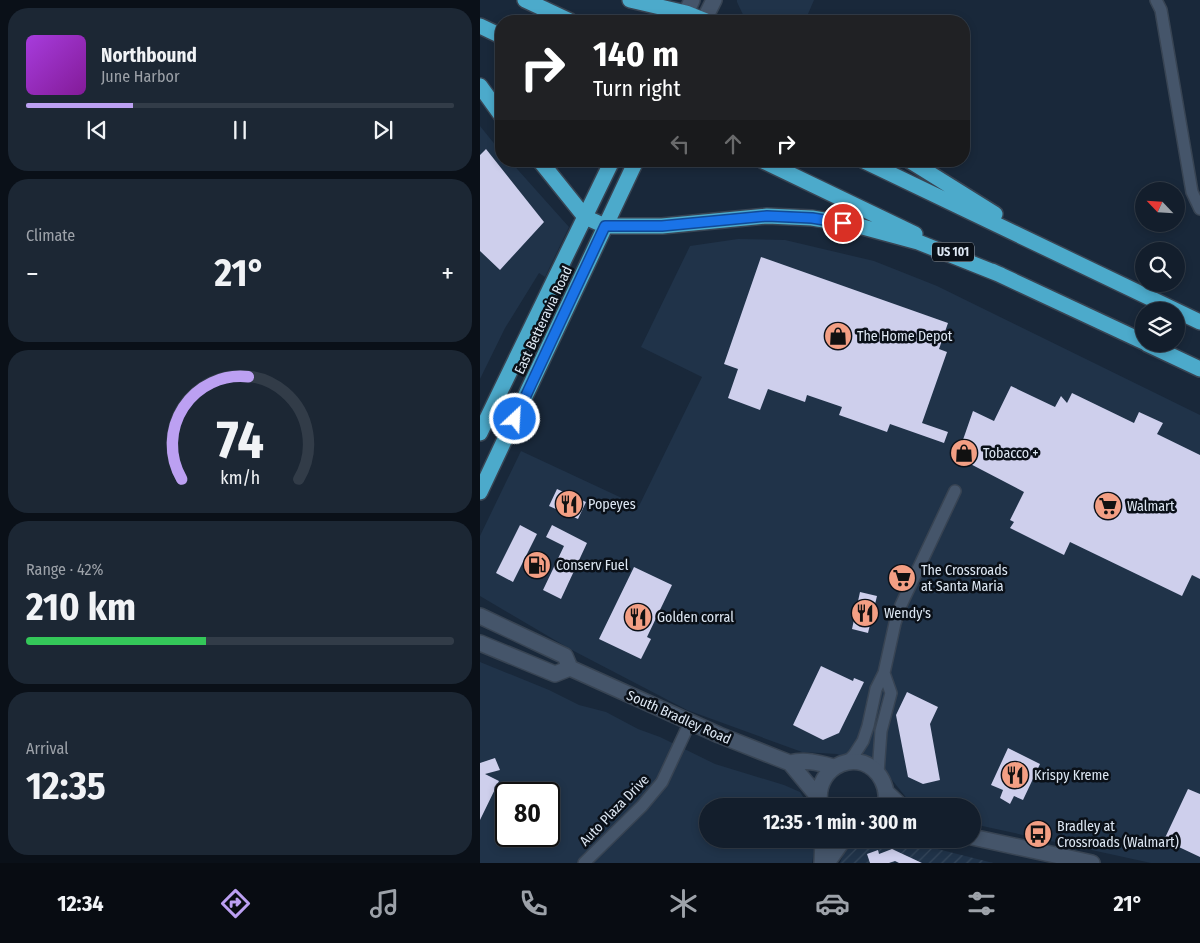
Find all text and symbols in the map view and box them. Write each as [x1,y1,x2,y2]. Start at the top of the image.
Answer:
text: 140 m [593,33,679,75]
icon: right [510,35,575,100]
text: Northbound [101,44,197,67]
text: June Harbor [101,67,179,86]
text: Turn right [593,75,681,102]
icon: previous [83,116,111,144]
icon: pause [226,116,254,144]
icon: next [369,116,397,144]
icon: left [666,130,694,158]
icon: ahead [719,130,747,158]
icon: right [772,130,800,158]
north arrow [1135,182,1185,232]
map controls [1135,182,1185,352]
pin [822,202,864,244]
icon: arrive [829,209,857,237]
text: Climate [26,226,75,245]
road number: US 101 [932,242,974,262]
button: search [1135,242,1185,292]
text: 21° [215,250,265,296]
text: − [26,257,39,290]
text: + [441,257,454,290]
street label: East Betteravia Road [511,263,576,377]
button: layers [1135,302,1185,352]
shop icon: The Home Depot [823,321,853,351]
place label: The Home Depot [857,328,953,345]
position arrow [488,392,540,444]
text: 74 [216,409,264,472]
shop icon: Tobacco + [949,438,979,468]
place label: Tobacco + [983,445,1039,462]
text: km/h [220,467,260,489]
restaurant icon: Popeyes [554,489,584,519]
supermarket icon: Walmart [1093,491,1123,521]
place label: Popeyes [588,496,636,513]
place label: Walmart [1127,498,1175,515]
fuel station icon: Conserv Fuel [522,550,552,580]
place label: Conserv Fuel [556,557,629,574]
text: Range · 42% [26,560,103,579]
place label: The Crossroads at Santa Maria [921,562,1008,595]
supermarket icon: The Crossroads at Santa Maria [887,563,917,593]
text: 210 km [26,584,136,630]
restaurant icon: Wendy's [850,598,880,628]
restaurant icon: Golden corral [623,602,653,632]
place label: Wendy's [884,605,931,622]
place label: Golden corral [657,609,734,626]
street label: South Bradley Road [624,687,734,748]
text: Arrival [26,739,68,758]
restaurant icon: Krispy Kreme [1000,760,1030,790]
text: 12:35 [26,763,106,809]
place label: Krispy Kreme [1034,767,1109,784]
street label: Auto Plaza Drive [576,771,653,850]
speed limit sign: 80 [495,782,560,847]
text: 12:35 · 1 min · 300 m [763,811,917,834]
place label: Bradley at Crossroads (Walmart) [1057,818,1179,851]
bus stop icon: Bradley at Crossroads (Walmart) [1023,819,1053,849]
icon: directions [218,886,253,921]
icon: music [367,886,402,921]
icon: phone [516,886,551,921]
icon: climate [666,886,701,921]
icon: car [815,886,850,921]
icon: filters [964,886,999,921]
text: 12:34 [57,890,104,917]
text: 21° [1113,890,1143,917]

